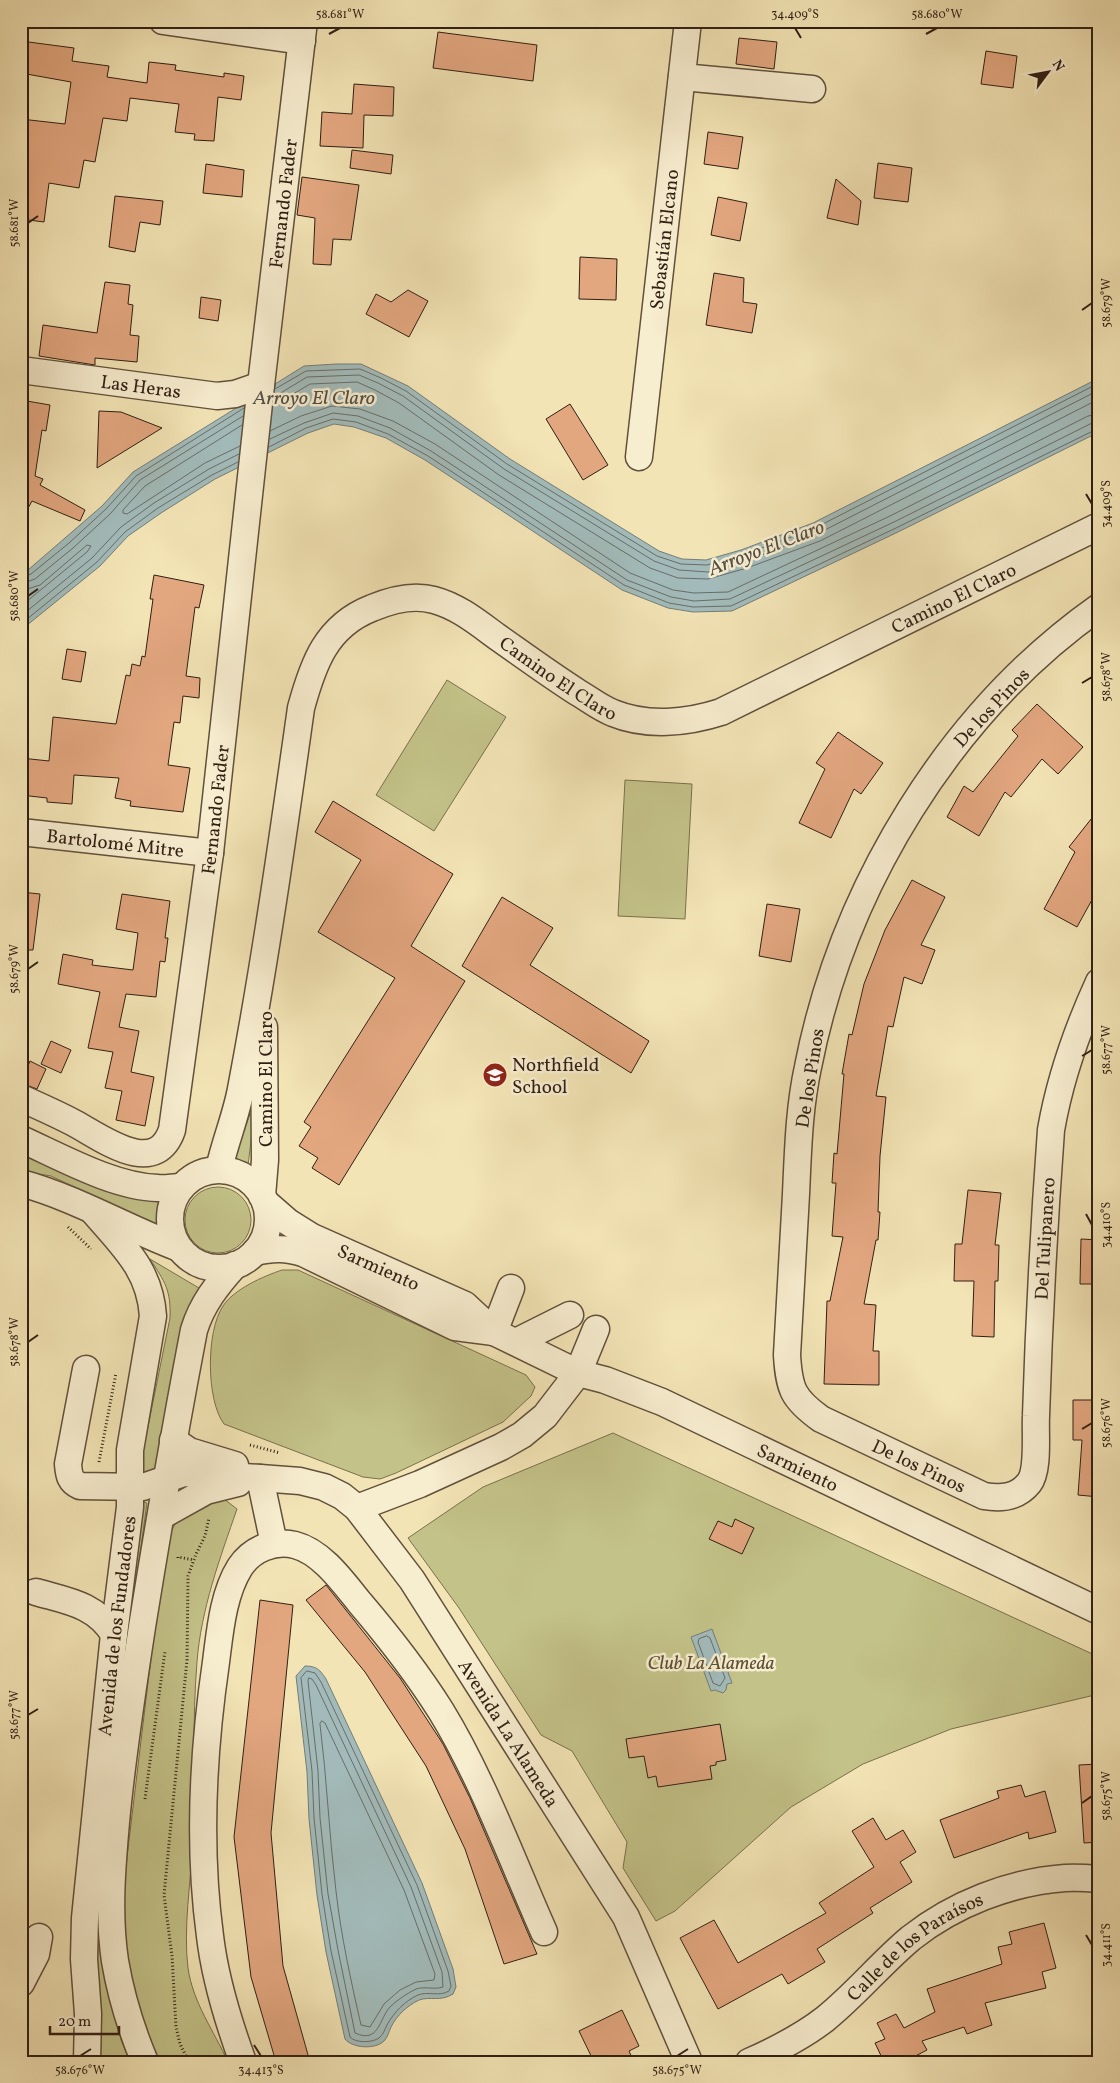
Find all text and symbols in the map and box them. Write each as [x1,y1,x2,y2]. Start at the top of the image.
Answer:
text: 58.681°W [316,7,364,23]
text: 34.409°S [771,7,819,23]
text: 58.680°W [912,7,962,23]
north arrow [1022,48,1072,98]
text: N [1047,57,1069,75]
street label: Fernando Fader [264,137,305,270]
street label: Sebastián Elcano [645,168,686,311]
text: 58.681°W [7,199,23,247]
text: 58.679°W [1099,278,1115,328]
street label: Las Heras [99,370,183,406]
water label: Arroyo El Claro [252,385,375,413]
text: 34.409°S [1099,480,1115,528]
water label: Arroyo El Claro [704,514,829,584]
street label: Camino El Claro [887,558,1021,641]
text: 58.680°W [7,571,23,621]
street label: Camino El Claro [493,631,620,728]
text: 58.678°W [1099,652,1115,702]
street label: De los Pinos [949,663,1036,754]
street label: Fernando Fader [196,744,237,876]
street label: Bartolomé Mitre [45,824,185,865]
text: 58.679°W [7,944,23,994]
street label: Camino El Claro [254,1011,280,1147]
text: 58.677°W [1099,1025,1115,1075]
street label: De los Pinos [790,1027,832,1130]
place label: Northfield School [512,1053,599,1101]
school or university icon: Northfield School [482,1062,508,1088]
street label: Del Tulipanero [1030,1176,1063,1301]
text: 34.410°S [1099,1202,1115,1248]
street label: Sarmiento [333,1239,423,1298]
text: 58.678°W [7,1317,23,1367]
text: 58.676°W [1099,1398,1115,1448]
street label: De los Pinos [867,1434,969,1500]
street label: Sarmiento [752,1438,842,1499]
street label: Avenida de los Fundadores [93,1514,144,1738]
park label: Club La Alameda [647,1651,775,1677]
street label: Avenida La Alameda [451,1655,564,1813]
text: 58.677°W [7,1690,23,1740]
text: 58.675°W [1099,1771,1115,1821]
street label: Calle de los Paraísos [842,1887,988,2008]
text: 34.411°S [1099,1923,1115,1967]
scale bar [50,2003,119,2035]
text: 20 m [58,2012,91,2033]
text: 58.676°W [55,2063,105,2079]
text: 34.413°S [238,2063,284,2079]
text: 58.675°W [652,2063,702,2079]

